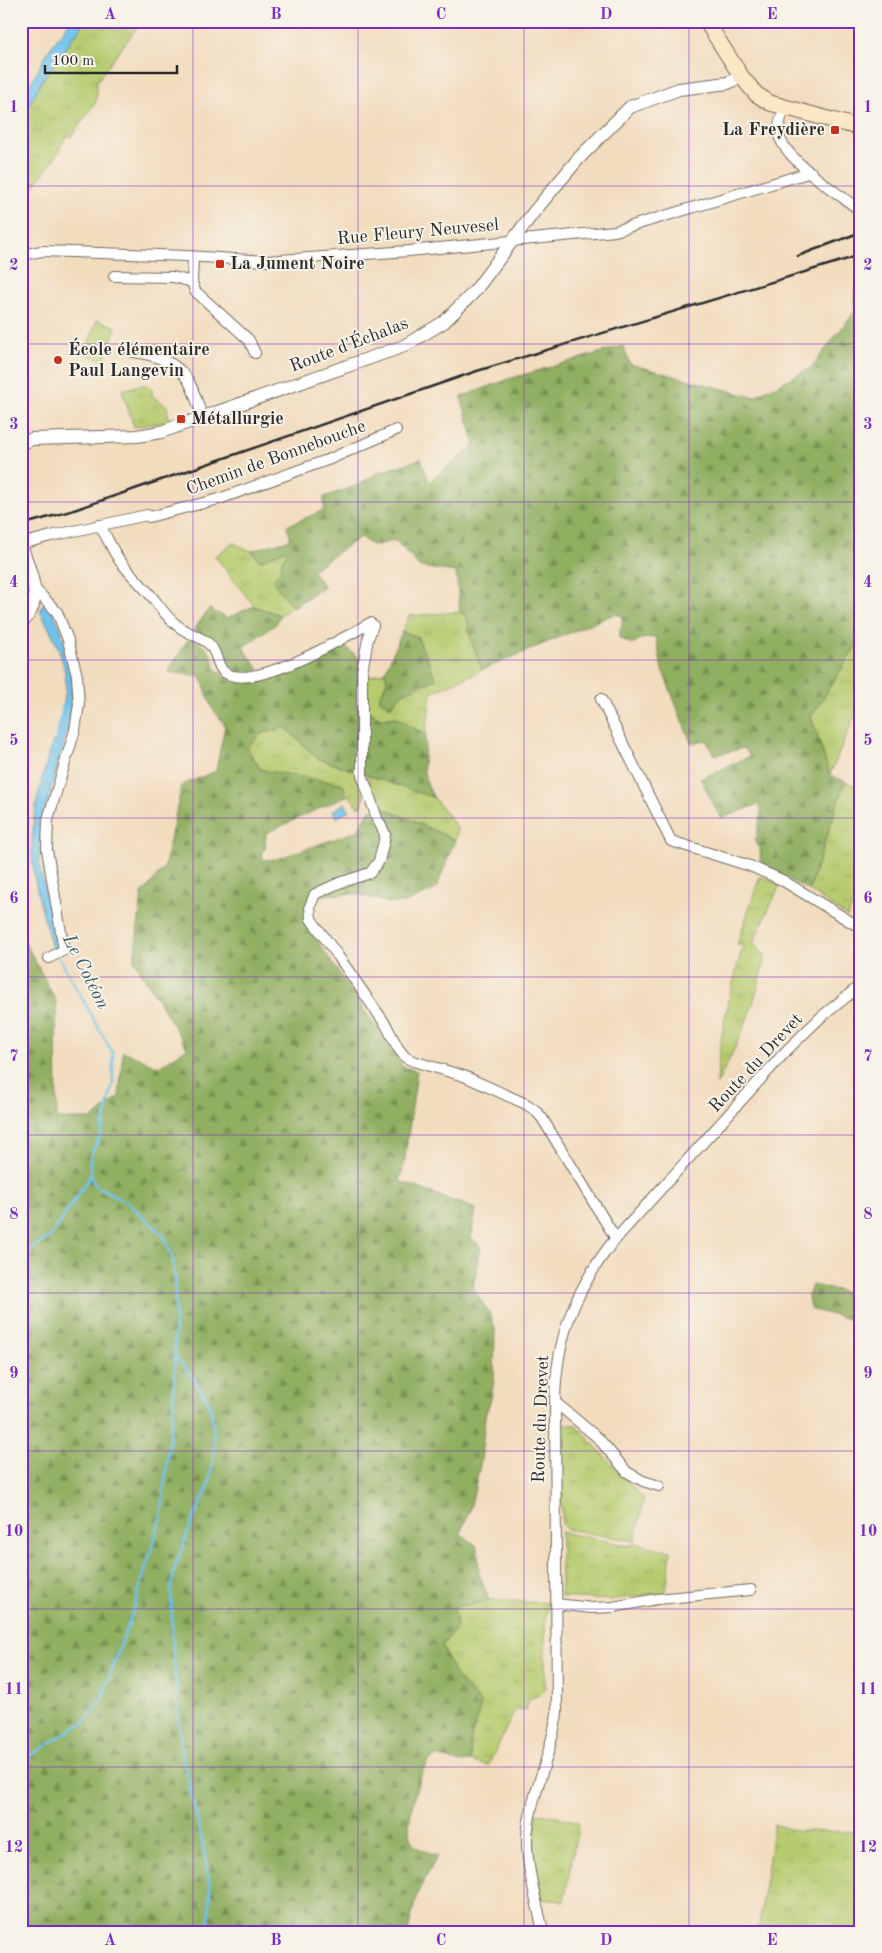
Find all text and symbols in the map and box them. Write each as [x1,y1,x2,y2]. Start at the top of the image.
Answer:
text: A [104,7,116,23]
text: B [270,7,282,23]
text: C [436,7,446,23]
text: D [600,7,612,23]
text: E [766,7,778,23]
scale bar [45,42,178,74]
text: 100 m [52,54,94,69]
text: 1 [9,100,19,116]
text: 1 [863,100,873,116]
place label: La Freydière [722,121,825,139]
marker: La Freydière [829,124,841,136]
street label: Rue Fleury Neuvesel [336,216,500,248]
place label: La Jument Noire [230,255,365,273]
text: 2 [9,258,19,274]
marker: La Jument Noire [214,258,226,270]
text: 2 [863,258,873,274]
street label: Route d'Échalas [286,310,411,376]
place label: École élémentaire Paul Langevin [68,337,210,380]
marker: École élémentaire Paul Langevin [52,354,64,366]
place label: Métallurgie [191,410,284,428]
marker: Métallurgie [175,413,187,425]
text: 3 [9,417,19,433]
street label: Chemin de Bonnebouche [184,417,368,499]
text: 3 [863,417,873,433]
text: 4 [9,575,19,591]
text: 4 [863,575,873,591]
text: 5 [9,733,19,749]
text: 5 [863,733,873,749]
text: 6 [9,891,19,907]
text: 6 [863,891,873,907]
water label: Le Cotéon [58,931,112,1013]
street label: Route du Drevet [706,1010,806,1116]
text: 7 [9,1049,19,1065]
text: 7 [863,1049,873,1065]
text: 8 [9,1207,19,1223]
text: 8 [863,1207,873,1223]
street label: Route du Drevet [530,1355,552,1483]
text: 9 [9,1366,19,1382]
text: 9 [863,1366,873,1382]
text: 10 [5,1524,23,1540]
text: 10 [859,1524,877,1540]
text: 11 [5,1682,23,1698]
text: 11 [859,1682,877,1698]
text: 12 [5,1840,23,1856]
text: 12 [859,1840,877,1856]
text: A [104,1933,116,1949]
text: B [270,1933,282,1949]
text: C [436,1933,446,1949]
text: D [600,1933,612,1949]
text: E [766,1933,778,1949]

